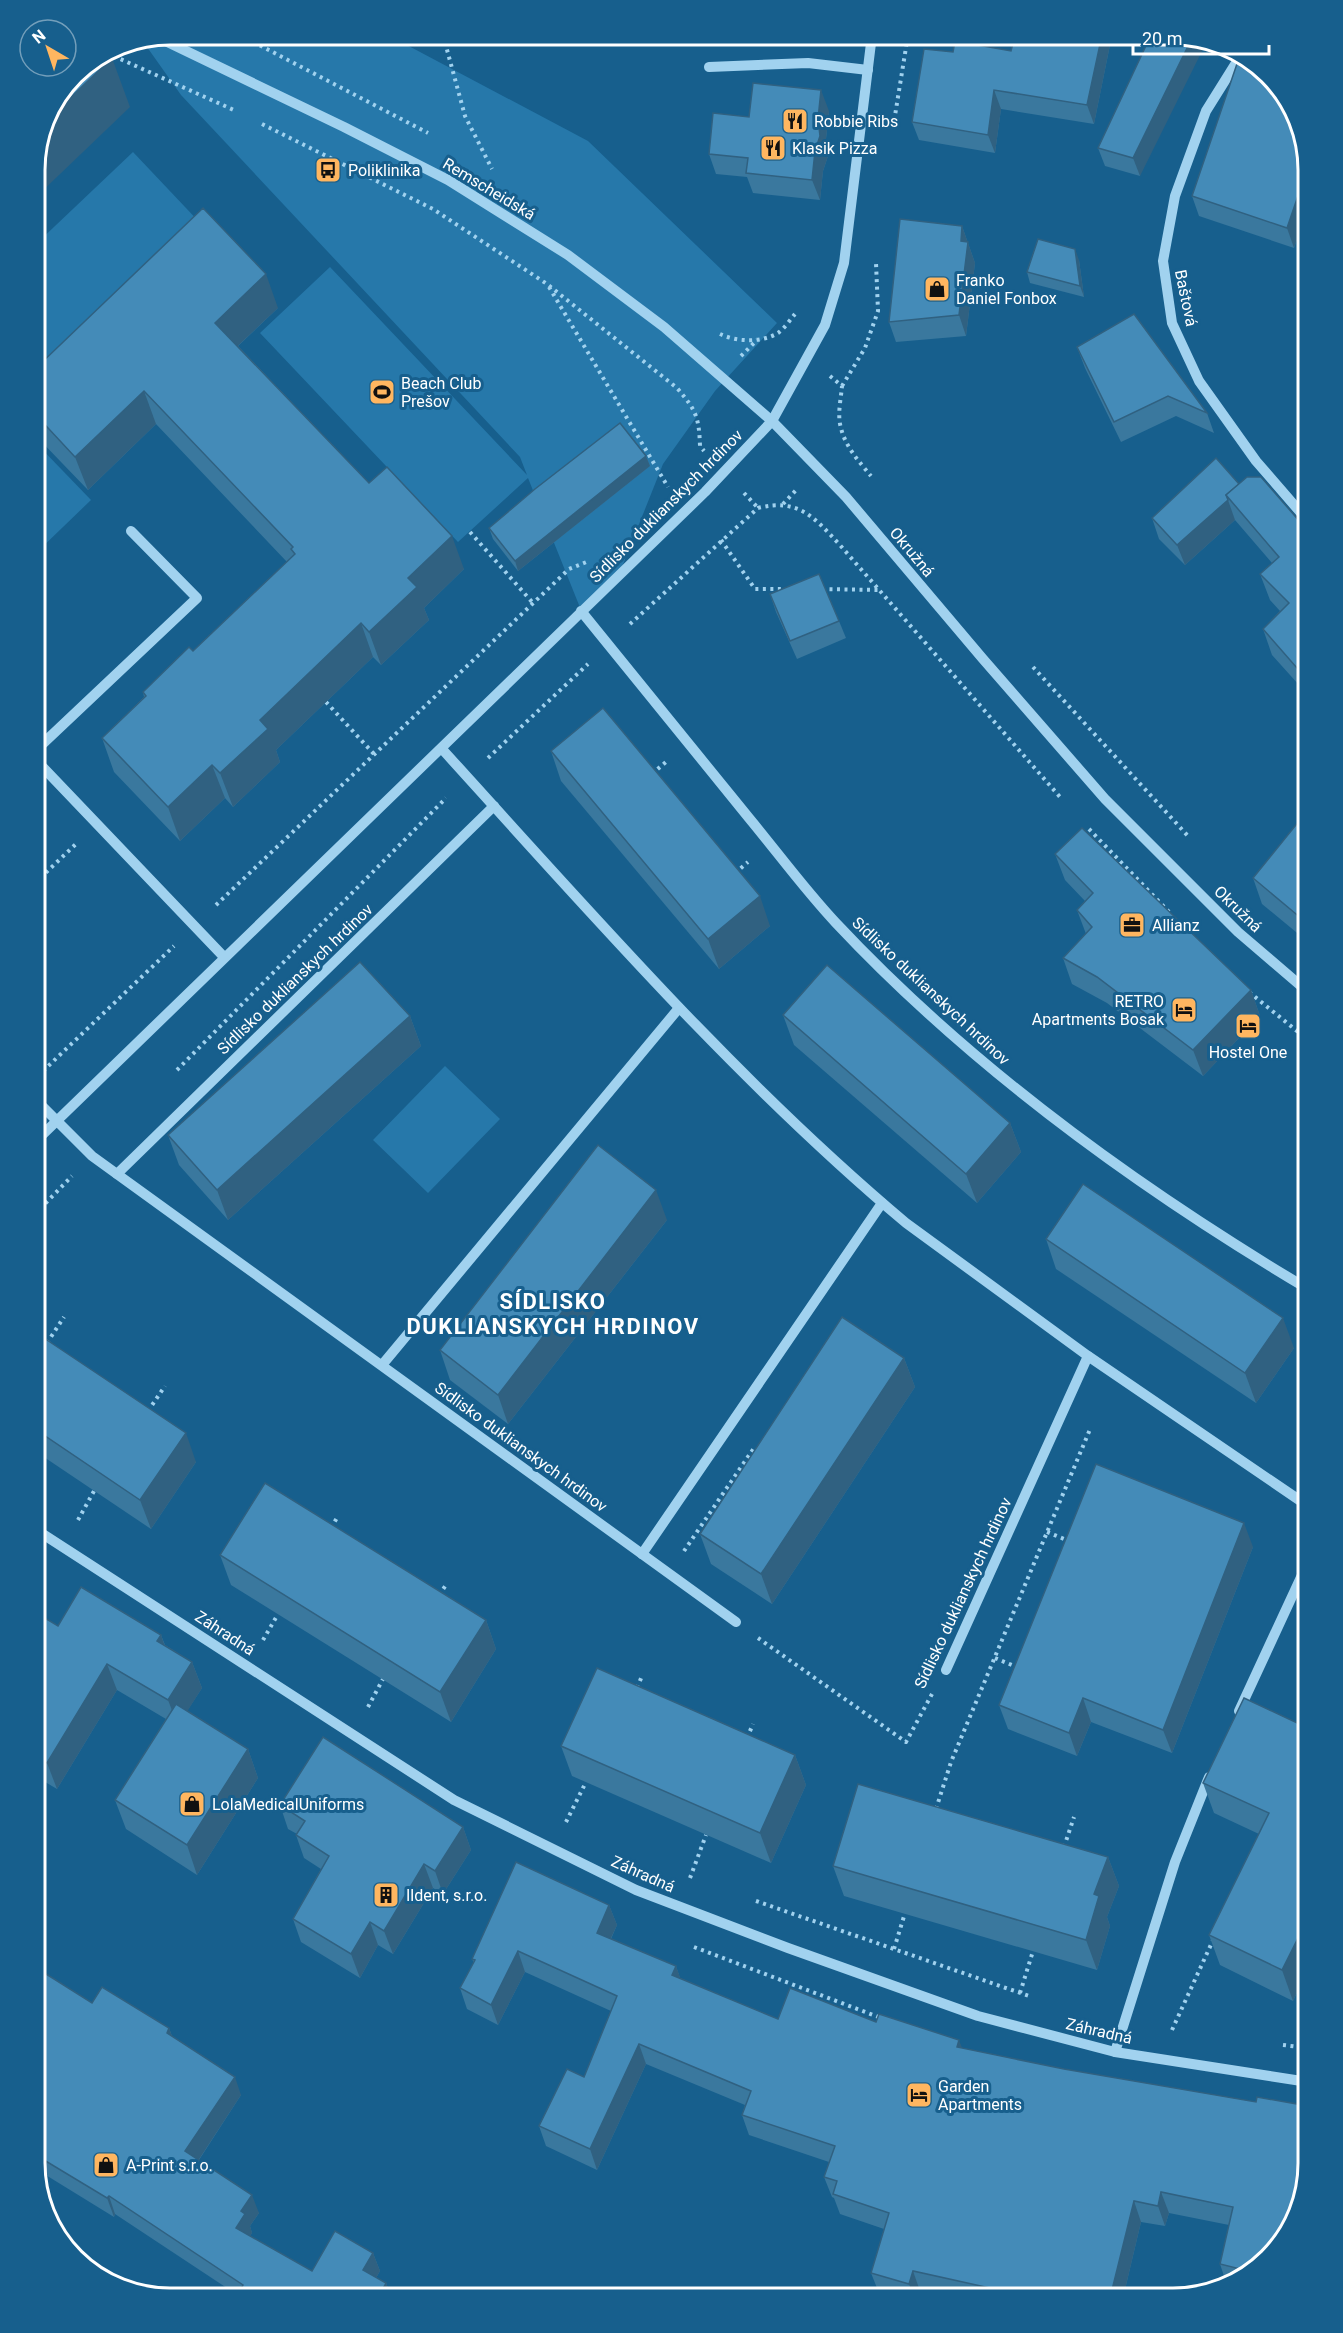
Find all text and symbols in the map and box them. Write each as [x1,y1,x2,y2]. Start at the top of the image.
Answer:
north arrow [18,18,78,78]
scale bar [1133,18,1270,56]
text: N [29,26,49,48]
text: 20 m [1142,28,1182,49]
restaurant icon: Robbie Ribs [780,106,810,136]
place label: Robbie Ribs [814,112,898,131]
restaurant icon: Klasik Pizza [758,133,788,163]
place label: Klasik Pizza [792,139,877,158]
street label: Remscheidská [439,154,539,224]
bus stop icon: Poliklinika [313,155,343,185]
place label: Poliklinika [348,161,420,180]
street label: Baštová [1171,268,1201,328]
place label: Franko Daniel Fonbox [956,271,1057,308]
shop icon: Franko Daniel Fonbox [922,274,952,304]
place label: Beach Club Prešov [401,374,481,411]
sports icon: Beach Club Prešov [367,377,397,407]
street label: Sídlisko duklianskych hrdinov [586,425,747,586]
street label: Okružná [886,523,938,581]
street label: Okružná [1210,882,1266,936]
street label: Sídlisko duklianskych hrdinov [213,900,377,1058]
office icon: Allianz [1117,910,1147,940]
street label: Sídlisko duklianskych hrdinov [848,913,1014,1069]
place label: Allianz [1152,916,1200,935]
place label: RETRO Apartments Bosak [1032,992,1165,1029]
hotel icon: RETRO Apartments Bosak [1169,995,1199,1025]
hotel icon: Hostel One [1233,1011,1263,1041]
place label: Hostel One [1209,1043,1287,1062]
district label: SÍDLISKO DUKLIANSKYCH HRDINOV [406,1289,700,1339]
street label: Sídlisko duklianskych hrdinov [431,1378,611,1516]
street label: Sídlisko duklianskych hrdinov [910,1494,1016,1692]
street label: Záhradná [192,1607,258,1659]
shop icon: LolaMedicalUniforms [177,1789,207,1819]
place label: LolaMedicalUniforms [212,1795,364,1814]
street label: Záhradná [608,1852,678,1896]
building icon: Ildent, s.r.o. [371,1880,401,1910]
place label: Ildent, s.r.o. [406,1886,487,1905]
street label: Záhradná [1064,2014,1134,2048]
place label: Garden Apartments [938,2077,1022,2114]
hotel icon: Garden Apartments [904,2080,934,2110]
shop icon: A-Print s.r.o. [91,2150,121,2180]
place label: A-Print s.r.o. [126,2156,213,2175]

